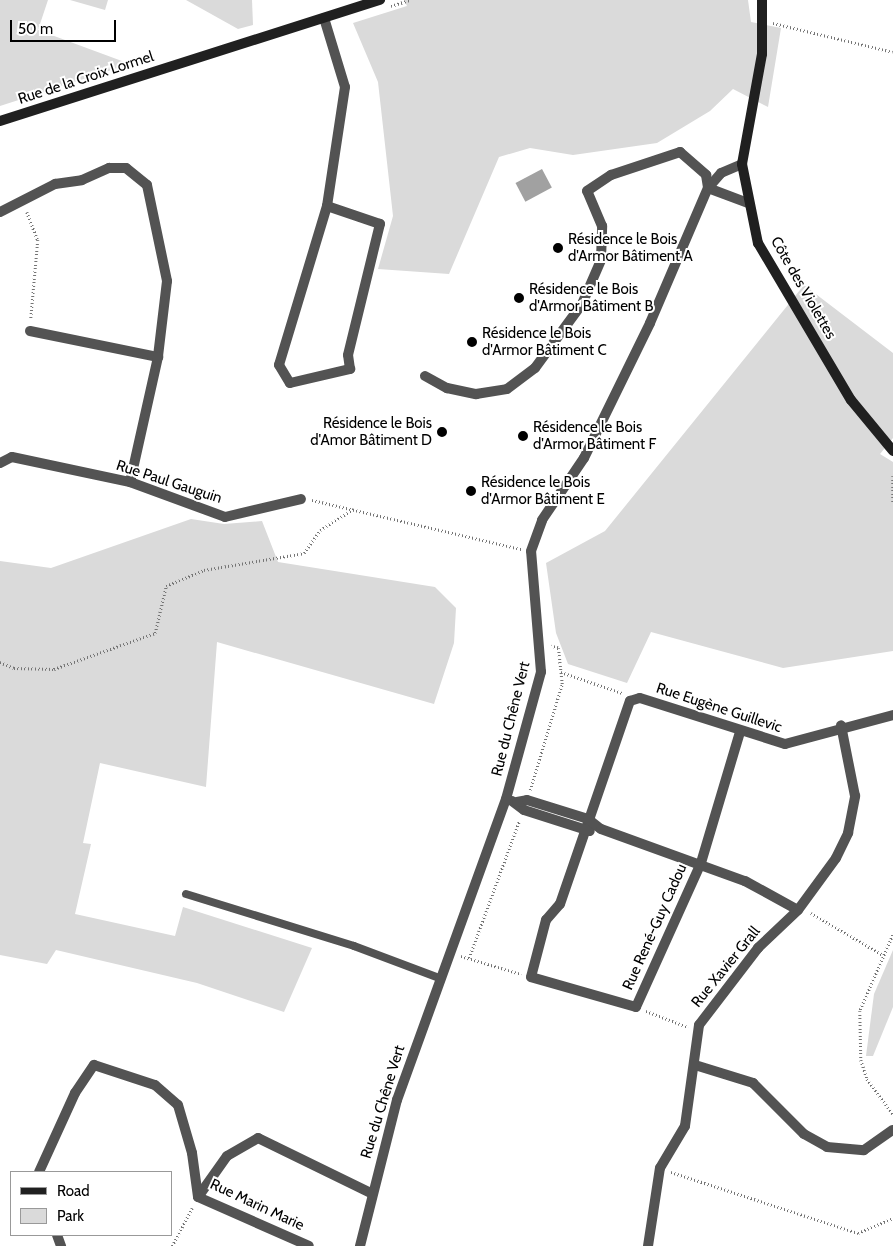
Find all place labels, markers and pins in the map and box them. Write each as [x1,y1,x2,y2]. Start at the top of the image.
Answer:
place label: Résidence le Bois d'Armor Bâtiment A [568,230,693,265]
marker: Résidence le Bois d'Armor Bâtiment A [552,242,564,254]
place label: Résidence le Bois d'Armor Bâtiment B [529,280,653,315]
marker: Résidence le Bois d'Armor Bâtiment B [513,292,525,304]
place label: Résidence le Bois d'Armor Bâtiment C [482,324,607,359]
marker: Résidence le Bois d'Armor Bâtiment C [466,336,478,348]
place label: Résidence le Bois d'Amor Bâtiment D [310,414,432,449]
place label: Résidence le Bois d'Armor Bâtiment F [533,418,656,453]
marker: Résidence le Bois d'Amor Bâtiment D [436,426,448,438]
marker: Résidence le Bois d'Armor Bâtiment F [517,430,529,442]
place label: Résidence le Bois d'Armor Bâtiment E [481,473,605,508]
marker: Résidence le Bois d'Armor Bâtiment E [465,485,477,497]

